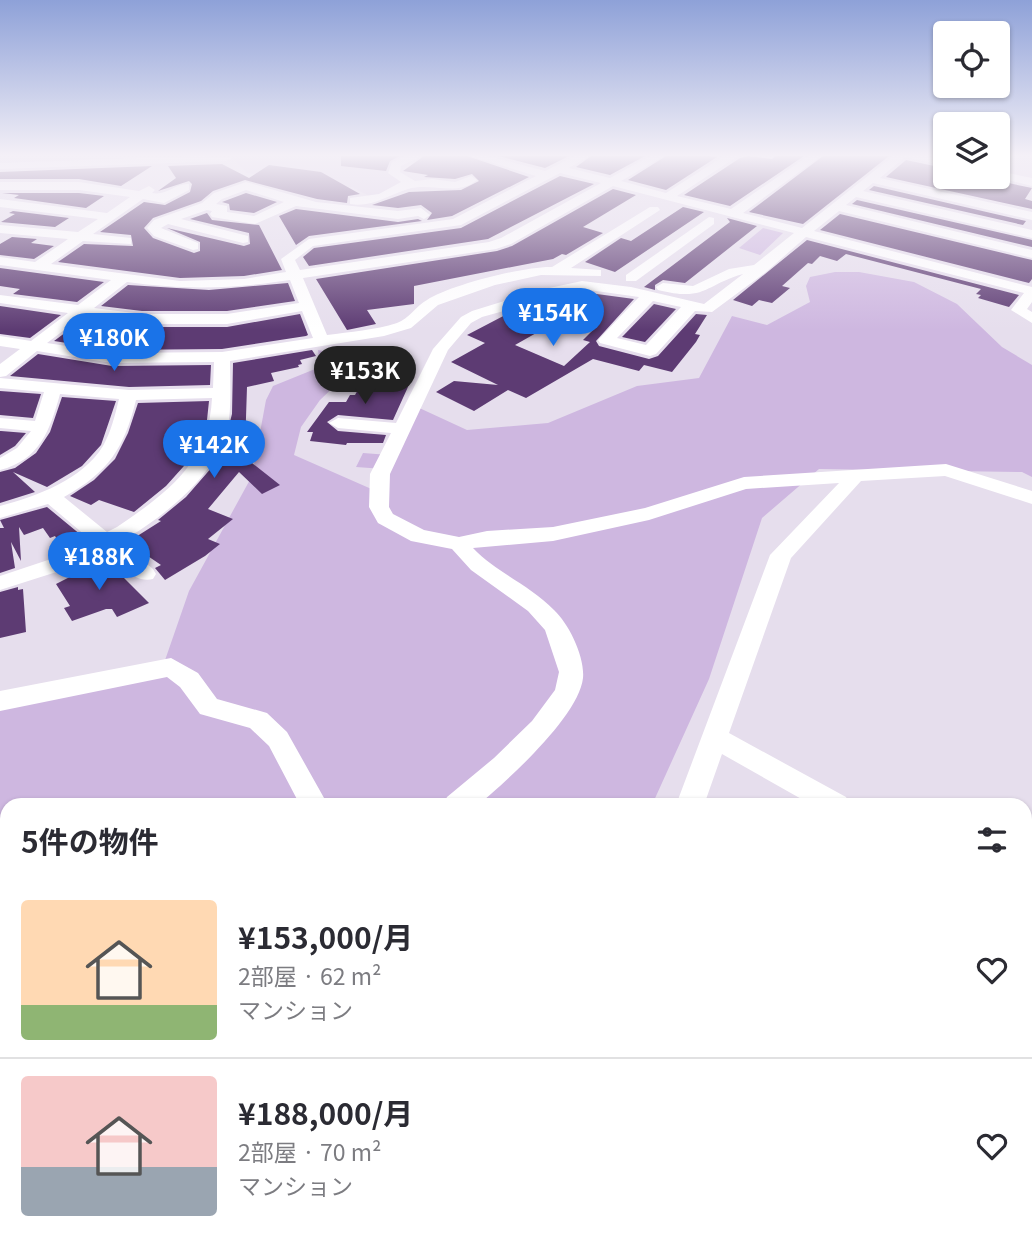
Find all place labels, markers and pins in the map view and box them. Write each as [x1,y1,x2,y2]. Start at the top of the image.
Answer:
pin: ¥154K [504,288,602,348]
pin: ¥180K [65,314,163,373]
pin: ¥153K [316,346,414,406]
pin: ¥142K [165,420,263,480]
pin: ¥188K [50,532,148,592]

